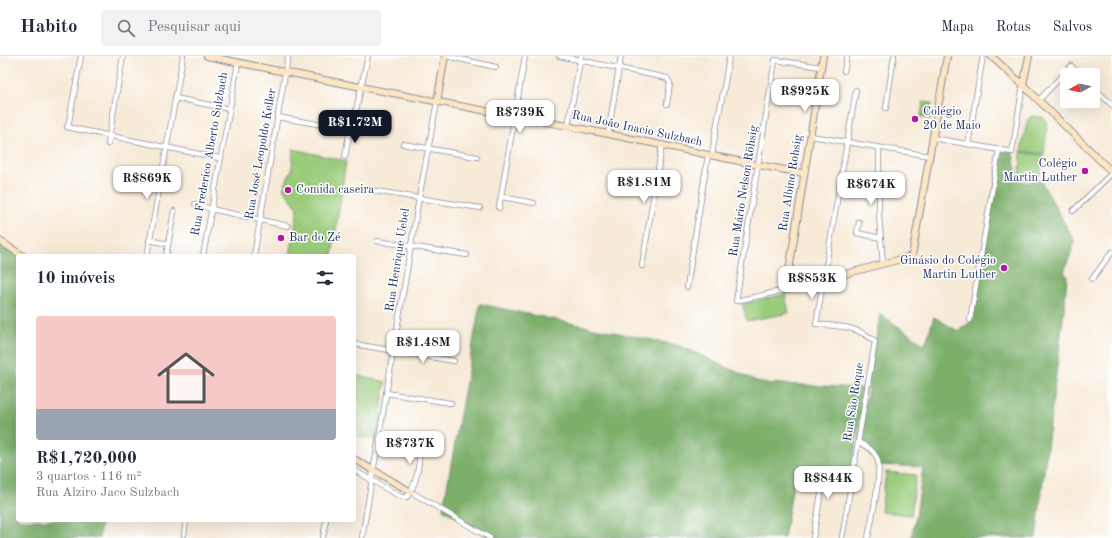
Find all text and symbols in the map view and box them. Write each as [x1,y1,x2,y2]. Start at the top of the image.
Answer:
search box [101,10,381,46]
icon: search [115,17,137,39]
text: Habito [20,18,77,37]
text: Pesquisar aqui [147,20,241,35]
text: Mapa [941,20,974,34]
text: Rotas [996,20,1031,34]
text: Salvos [1053,20,1092,34]
north arrow [1060,68,1100,108]
map controls [1060,68,1100,108]
street label: Rua Frederico Alberto Sulzbach [190,71,230,237]
pin: R$925K [772,79,838,113]
text: R$925K [780,85,830,98]
street label: Rua José Leopoldo Keller [244,87,278,220]
pin: R$739K [487,100,553,134]
text: R$739K [495,106,545,119]
place label: Colégio 20 de Maio [923,106,981,132]
street label: Rua João Inacio Sulzbach [571,109,704,149]
pin: R$1.72M [318,110,392,144]
marker: Colégio 20 de Maio [910,114,920,124]
text: R$1.72M [328,116,382,129]
street label: Rua Mário Nelson Röhsig [728,124,760,257]
street label: Rua Albino Rohsig [777,133,805,232]
place label: Colégio Martin Luther [1003,158,1077,184]
pin: R$869K [114,166,180,200]
marker: Colégio Martin Luther [1080,166,1090,176]
pin: R$1.81M [607,170,681,204]
text: R$869K [122,172,172,185]
pin: R$674K [838,172,904,206]
text: R$1.81M [617,176,671,189]
text: R$674K [846,178,896,191]
place label: Comida caseira [296,184,374,196]
marker: Comida caseira [283,185,293,195]
street label: Rua Henrique Uebel [384,207,412,313]
place label: Bar do Zé [289,232,341,244]
marker: Bar do Zé [276,233,286,243]
place label: Ginásio do Colégio Martin Luther [900,255,996,281]
marker: Ginásio do Colégio Martin Luther [999,263,1009,273]
pin: R$853K [779,266,845,300]
icon: filters [314,267,336,289]
text: 10 imóveis [36,270,115,287]
text: R$853K [787,272,837,285]
pin: R$1.48M [386,330,460,364]
text: R$1.48M [396,336,450,349]
icon: home [150,342,222,414]
street label: Rua São Roque [842,361,866,442]
pin: R$737K [377,431,443,465]
text: R$737K [385,437,435,450]
text: R$1,720,000 [36,450,137,467]
pin: R$844K [795,466,861,500]
text: 3 quartos · 116 m² [36,470,141,483]
text: R$844K [803,472,853,485]
text: Rua Alziro Jaco Sulzbach [36,486,180,499]

